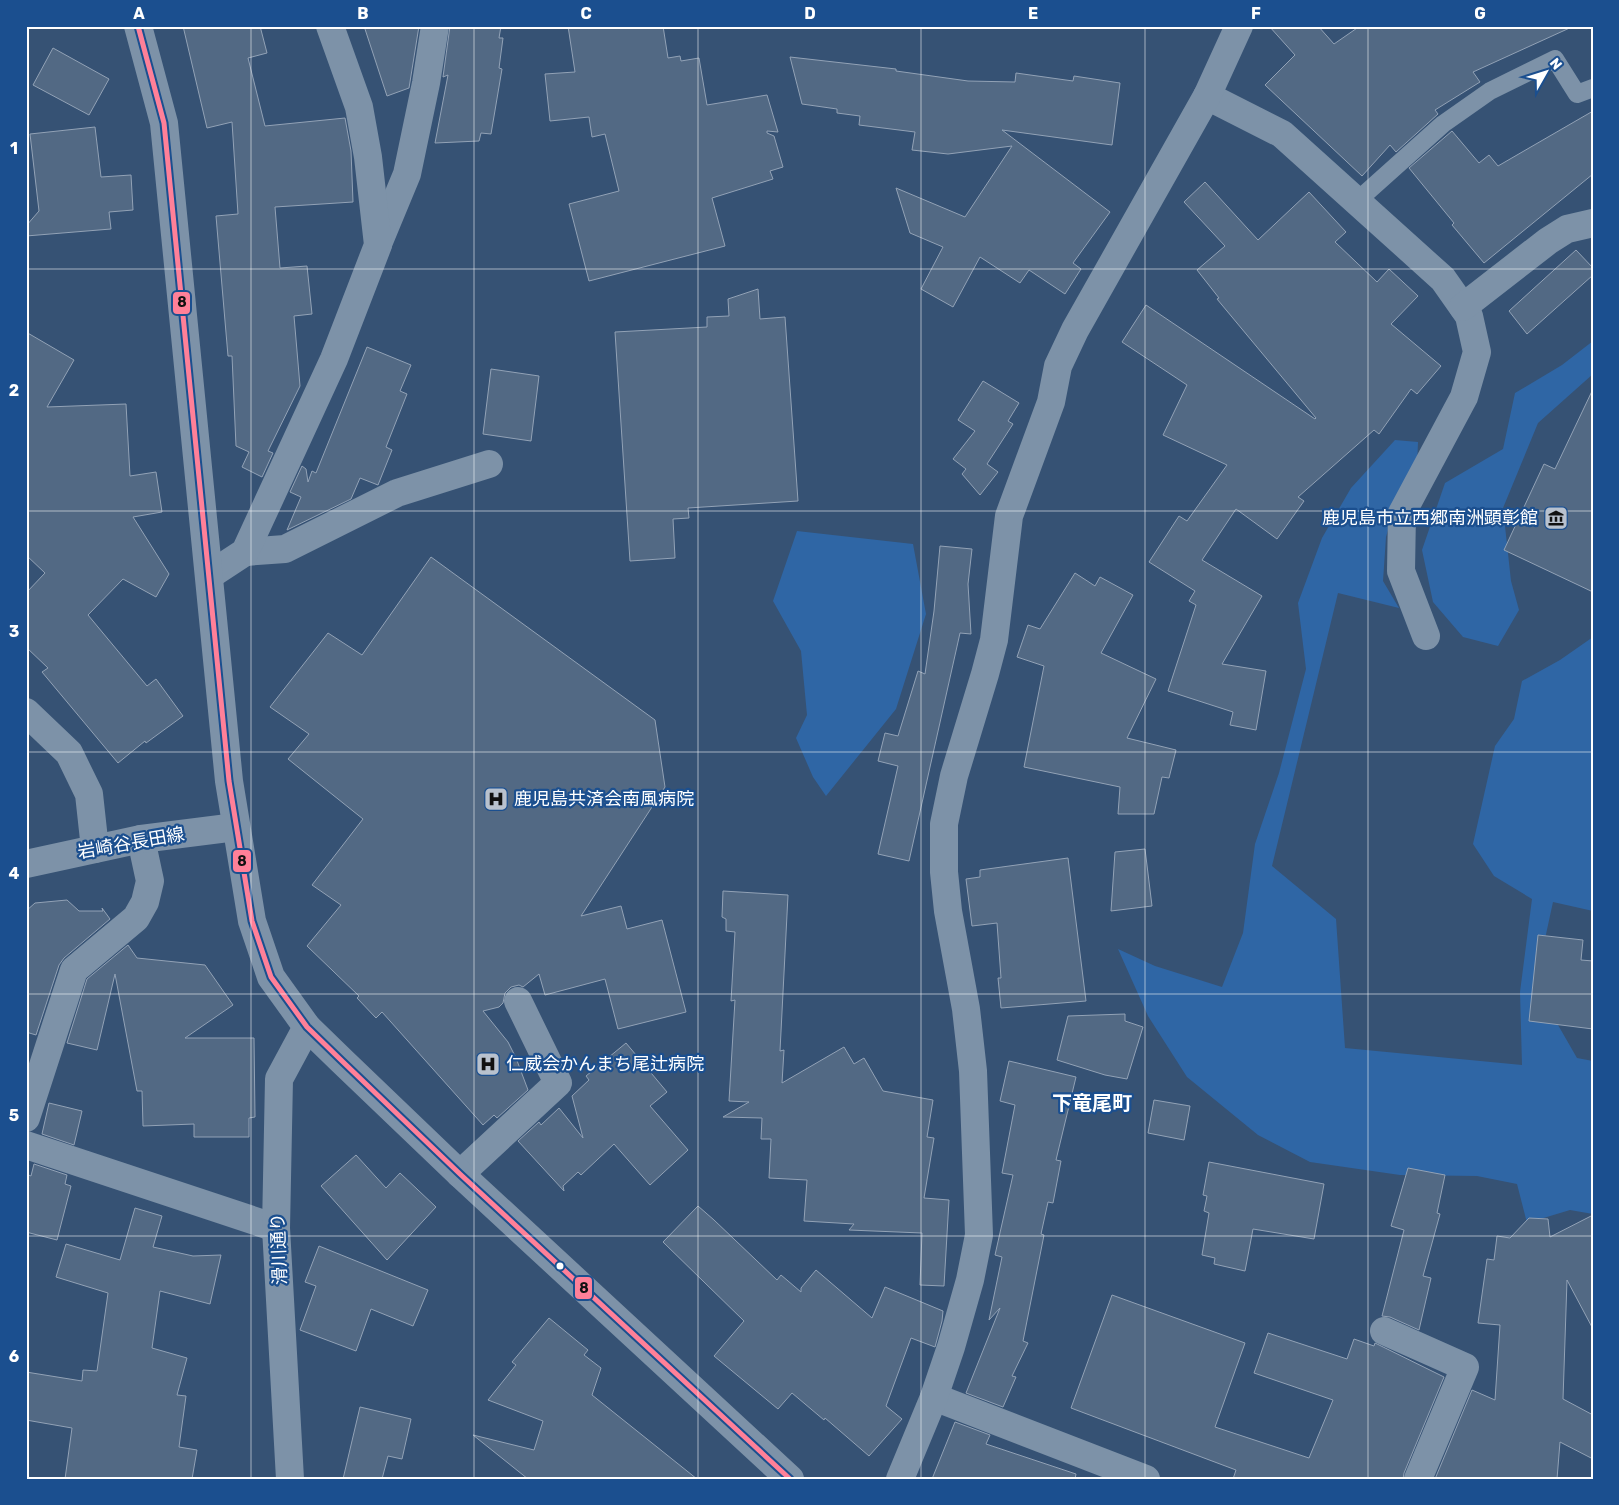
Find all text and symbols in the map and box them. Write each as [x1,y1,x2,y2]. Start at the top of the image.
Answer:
text: A [133,4,145,23]
text: B [357,4,369,23]
text: C [580,4,592,23]
text: D [804,4,816,23]
text: E [1028,4,1038,23]
text: F [1251,4,1261,23]
text: G [1474,4,1486,23]
north arrow [1522,48,1572,98]
text: N [1546,55,1565,73]
text: 1 [10,139,18,158]
line badge: 8 [172,291,191,315]
text: 8 [177,294,187,311]
text: 2 [9,381,19,400]
museum icon: 鹿児島市立西郷南洲顕彰館 [1543,505,1569,531]
place label: 鹿児島市立西郷南洲顕彰館 [1322,507,1538,529]
text: 3 [9,622,19,641]
hospital icon: 鹿児島共済会南風病院 [483,786,509,812]
place label: 鹿児島共済会南風病院 [514,788,694,810]
street label: 岩崎谷長田線 [76,823,186,863]
line badge: 8 [232,849,252,873]
text: 8 [237,853,247,870]
text: 4 [9,864,20,883]
hospital icon: 仁威会かんまち尾辻病院 [475,1051,501,1077]
place label: 仁威会かんまち尾辻病院 [506,1053,704,1075]
district label: 下竜尾町 [1052,1091,1132,1115]
text: 5 [9,1106,19,1125]
street label: 滑川通り [267,1213,291,1285]
unlabelled marker [555,1261,565,1271]
line badge: 8 [574,1276,593,1300]
text: 8 [579,1280,589,1297]
text: 6 [9,1347,19,1366]

